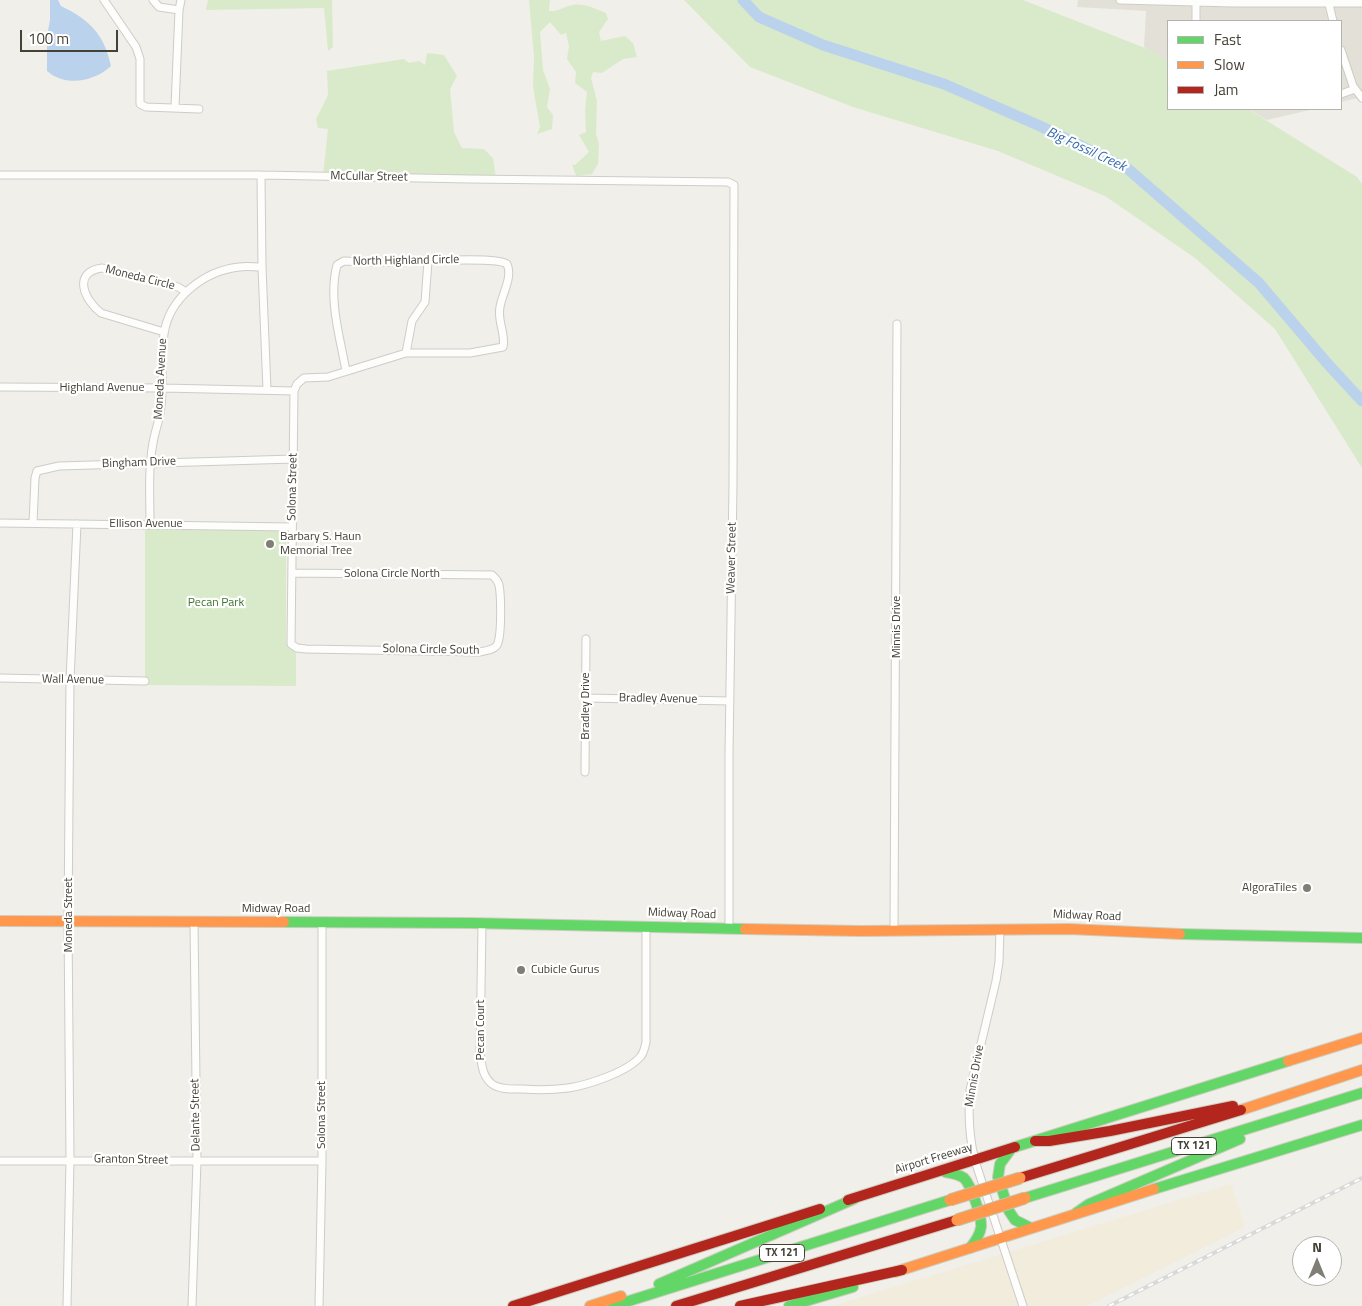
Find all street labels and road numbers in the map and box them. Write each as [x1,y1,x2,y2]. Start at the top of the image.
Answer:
street label: McCullar Street [330,169,408,185]
street label: North Highland Circle [353,253,459,269]
street label: Moneda Circle [104,262,176,294]
street label: Moneda Avenue [152,338,170,420]
street label: Highland Avenue [59,381,145,395]
street label: Solona Street [285,453,301,521]
street label: Bingham Drive [102,455,176,471]
street label: Ellison Avenue [109,517,183,531]
street label: Weaver Street [724,522,740,594]
street label: Solona Circle North [344,567,440,581]
street label: Minnis Drive [890,596,904,658]
street label: Solona Circle South [382,642,480,658]
street label: Wall Avenue [42,672,104,688]
street label: Bradley Drive [579,672,593,740]
street label: Bradley Avenue [619,691,697,707]
street label: Moneda Street [62,878,76,952]
street label: Midway Road [242,902,310,916]
street label: Midway Road [648,906,716,922]
street label: Midway Road [1053,908,1121,924]
street label: Pecan Court [474,1000,488,1060]
street label: Minnis Drive [962,1044,988,1108]
street label: Delante Street [188,1078,204,1152]
street label: Solona Street [315,1081,329,1149]
road number: TX 121 [1172,1138,1216,1154]
street label: Airport Freeway [893,1140,975,1178]
street label: Granton Street [94,1152,168,1168]
road number: TX 121 [760,1244,804,1262]

